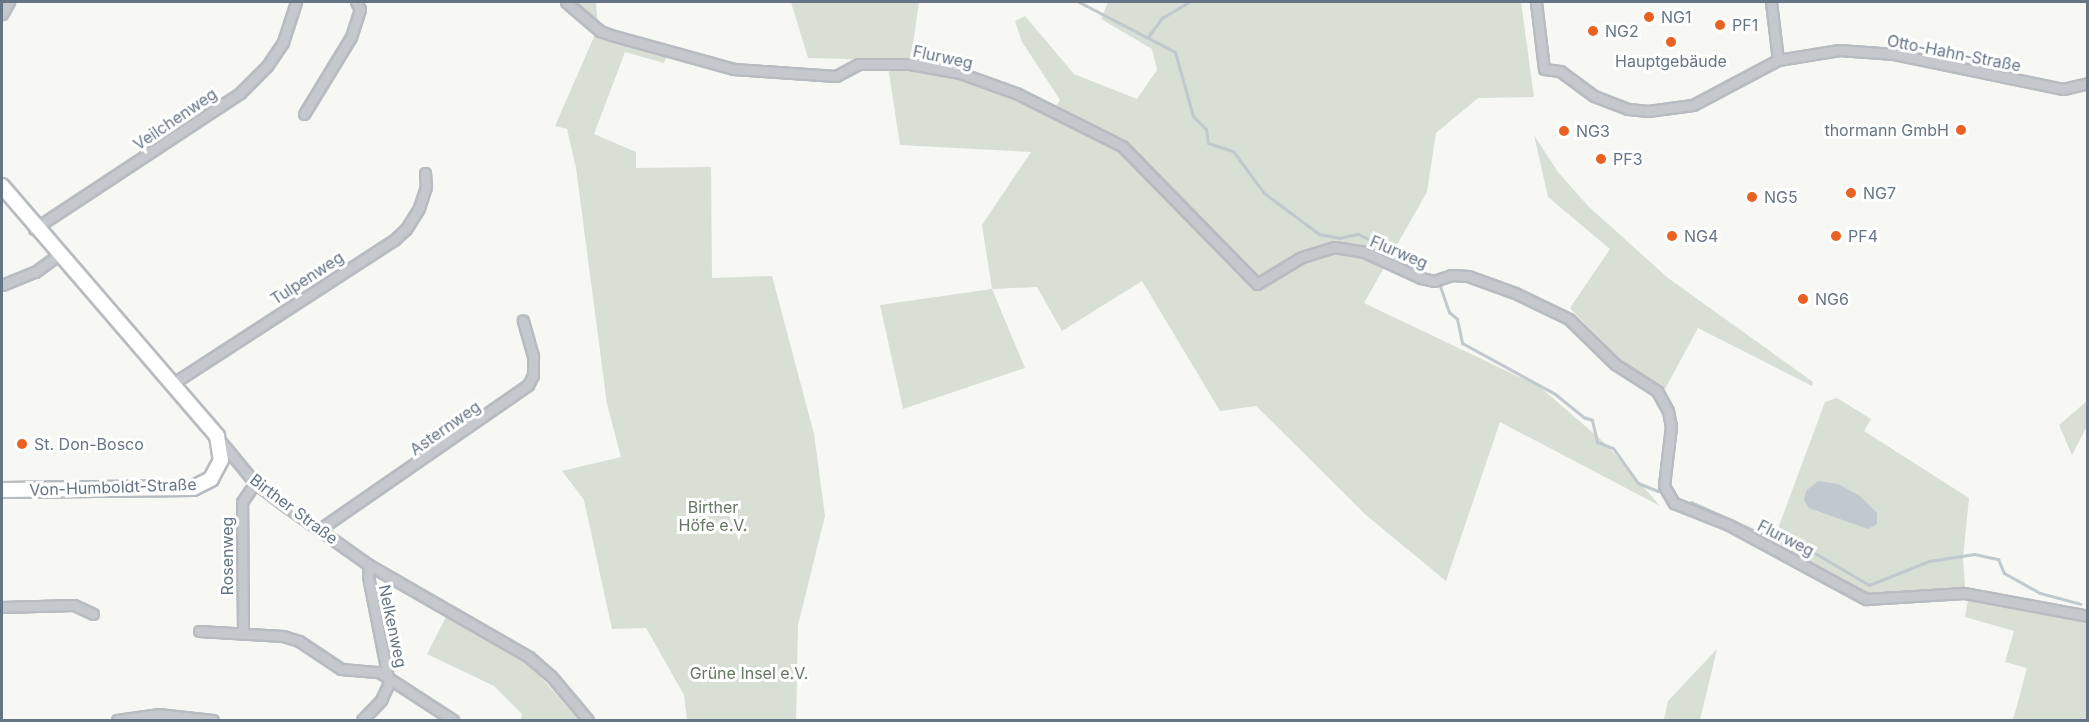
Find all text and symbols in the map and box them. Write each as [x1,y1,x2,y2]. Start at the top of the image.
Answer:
place label: NG1 [1661,7,1691,27]
marker: NG1 [1642,10,1656,24]
place label: PF1 [1732,15,1758,35]
marker: PF1 [1713,18,1727,32]
place label: NG2 [1605,21,1639,41]
marker: NG2 [1586,24,1600,38]
street label: Otto-Hahn-Straße [1885,31,2023,75]
marker: Hauptgebäude [1664,35,1678,49]
street label: Flurweg [911,41,975,73]
place label: Hauptgebäude [1615,51,1727,71]
street label: Veilchenweg [130,84,220,154]
place label: thormann GmbH [1824,120,1949,140]
place label: NG3 [1576,121,1610,141]
marker: thormann GmbH [1954,123,1968,137]
marker: NG3 [1557,124,1571,138]
place label: PF3 [1613,149,1643,169]
marker: PF3 [1594,152,1608,166]
place label: NG7 [1863,183,1896,203]
marker: NG7 [1844,186,1858,200]
place label: NG5 [1764,187,1798,207]
marker: NG5 [1745,190,1759,204]
place label: NG4 [1684,226,1718,246]
place label: PF4 [1848,226,1878,246]
marker: NG4 [1665,229,1679,243]
marker: PF4 [1829,229,1843,243]
street label: Flurweg [1367,231,1431,273]
street label: Tulpenweg [267,247,347,309]
place label: NG6 [1815,289,1849,309]
marker: NG6 [1796,292,1810,306]
street label: Asternweg [406,397,484,459]
place label: St. Don-Bosco [34,434,144,454]
marker: St. Don-Bosco [15,437,29,451]
street label: Birther Straße [246,470,342,548]
street label: Von-Humboldt-Straße [29,474,197,500]
park label: Birther Höfe e.V. [679,497,747,535]
street label: Flurweg [1755,516,1817,560]
street label: Rosenweg [217,517,237,595]
street label: Nelkenweg [375,583,411,669]
park label: Grüne Insel e.V. [690,663,808,683]

